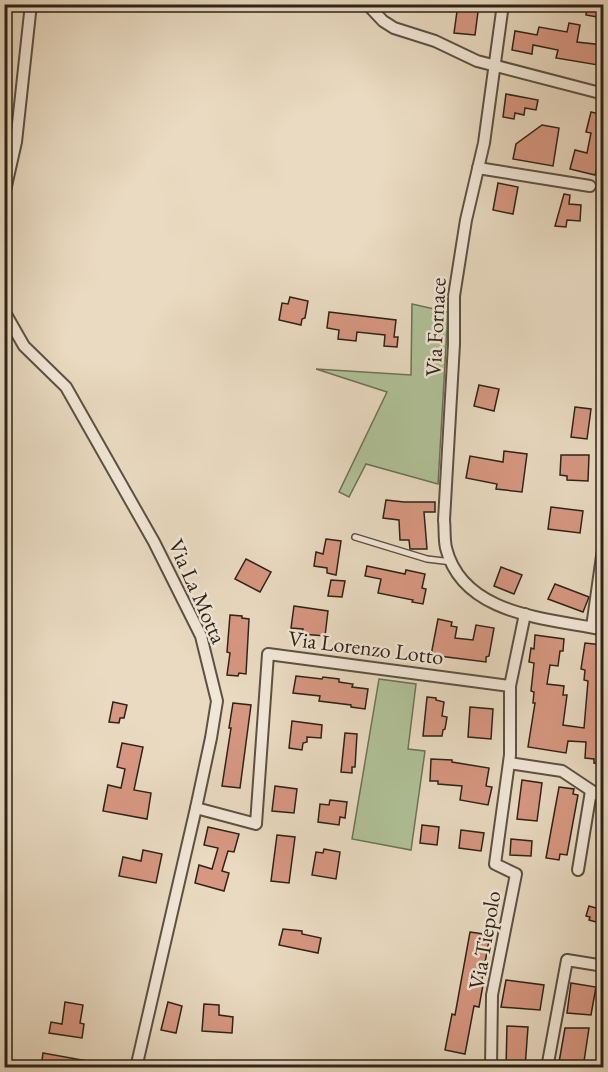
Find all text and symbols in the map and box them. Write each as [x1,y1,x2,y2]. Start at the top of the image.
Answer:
street label: Via Fornace [418,276,453,377]
street label: Via La Motta [162,534,234,648]
street label: Via Lorenzo Lotto [287,624,445,671]
street label: Via Tiepolo [462,888,507,992]

